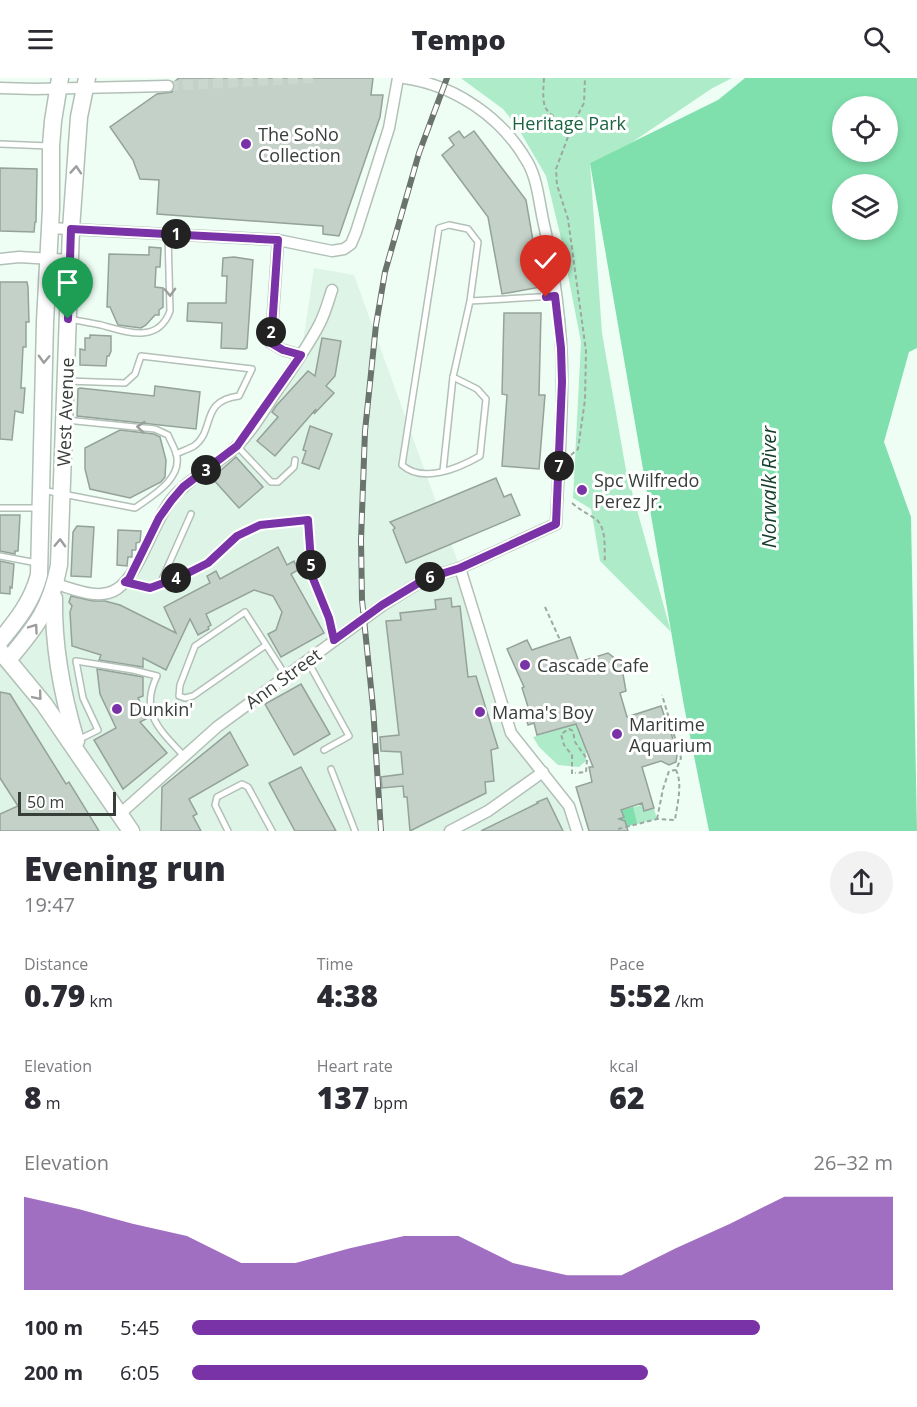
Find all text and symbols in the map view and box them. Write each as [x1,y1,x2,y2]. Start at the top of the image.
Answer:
text: Tempo [411,21,506,58]
icon: menu [24,23,57,56]
icon: search [860,23,893,56]
map controls [832,96,898,240]
button: locate [832,96,898,162]
park label: Heritage Park [512,111,626,135]
place label: The SoNo Collection [258,122,341,167]
marker: The SoNo Collection [239,137,253,151]
one-way arrow [69,166,82,175]
button: layers [832,174,898,240]
pin: 1 [161,219,191,249]
text: 1 [171,223,181,245]
pin [520,235,571,297]
icon: check [529,244,562,277]
pin [42,257,93,319]
icon: arrive [51,266,84,299]
one-way arrow [163,288,176,297]
pin: 2 [256,317,286,347]
text: 2 [266,321,276,343]
one-way arrow [38,355,51,364]
street label: West Avenue [51,357,79,467]
one-way arrow [137,422,146,434]
water label: Norwalk River [755,425,782,548]
pin: 7 [544,451,574,481]
pin: 3 [191,455,221,485]
text: 7 [554,455,564,477]
text: 3 [201,459,211,481]
place label: Spc Wilfredo Perez Jr. [594,468,699,513]
marker: Spc Wilfredo Perez Jr. [575,483,589,497]
one-way arrow [54,539,67,548]
pin: 5 [296,550,326,580]
text: 5 [306,554,316,576]
pin: 6 [415,562,445,592]
pin: 4 [161,563,191,593]
text: 6 [425,566,435,588]
text: 4 [171,567,181,589]
one-way arrow [27,623,38,634]
street label: Ann Street [240,642,326,714]
place label: Cascade Cafe [537,653,649,677]
marker: Cascade Cafe [518,658,532,672]
one-way arrow [30,689,41,700]
place label: Dunkin' [129,697,193,721]
place label: Mama's Boy [492,700,595,724]
marker: Dunkin' [110,702,124,716]
marker: Mama's Boy [473,705,487,719]
place label: Maritime Aquarium [629,712,712,757]
marker: Maritime Aquarium [610,727,624,741]
scale bar [18,789,116,816]
text: 50 m [27,791,64,813]
text: Evening run [24,846,226,891]
button: share [830,851,893,914]
text: 19:47 [24,891,75,918]
text: Distance [24,953,88,975]
text: Time [317,953,353,975]
text: Pace [609,953,645,975]
text: 0.79 [24,975,85,1016]
text: 4:38 [317,975,378,1016]
text: 5:52 [609,975,671,1016]
text: km [85,990,113,1012]
text: /km [671,990,704,1012]
text: Elevation [24,1055,92,1077]
text: Heart rate [317,1055,393,1077]
text: kcal [609,1055,638,1077]
text: 8 [24,1077,42,1118]
text: 137 [317,1077,369,1118]
text: 62 [609,1077,644,1118]
text: m [42,1092,61,1114]
text: bpm [369,1092,408,1114]
text: Elevation [24,1149,109,1176]
text: 26–32 m [814,1149,893,1176]
text: 100 m [24,1314,83,1341]
text: 5:45 [120,1314,160,1341]
text: 200 m [24,1359,83,1386]
text: 6:05 [120,1359,160,1386]

